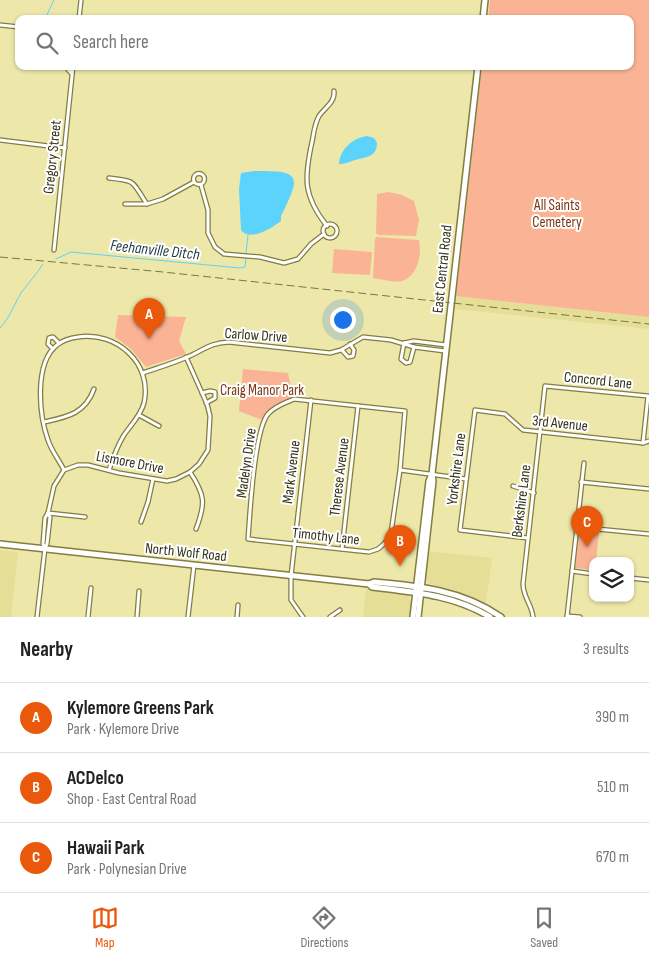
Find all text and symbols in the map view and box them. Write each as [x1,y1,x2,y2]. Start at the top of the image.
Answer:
search box [15,15,634,70]
icon: search [33,29,61,57]
text: Search here [73,31,149,54]
street label: Gregory Street [39,119,66,195]
park label: All Saints Cemetery [532,196,582,232]
street label: East Central Road [428,224,457,314]
water label: Feehanville Ditch [109,236,201,265]
pin: A [133,298,165,339]
your location [330,307,356,333]
street label: Carlow Drive [224,324,288,347]
street label: Concord Lane [563,367,633,394]
park label: Craig Manor Park [220,381,304,400]
street label: 3rd Avenue [531,411,589,436]
street label: Madelyn Drive [232,427,261,499]
street label: Yorkshire Lane [443,432,470,506]
street label: Therese Avenue [325,437,354,517]
street label: Mark Avenue [278,439,305,505]
street label: Lismore Drive [95,447,165,478]
street label: Berkshire Lane [508,463,535,539]
pin: C [571,506,603,547]
street label: Timothy Lane [291,524,361,549]
pin: B [384,525,416,566]
street label: North Wolf Road [144,539,228,566]
map controls [589,557,634,602]
button: layers [589,557,634,602]
text: Nearby [20,637,73,662]
text: 3 results [583,640,629,659]
text: Kylemore Greens Park [67,697,214,720]
text: A [32,708,40,727]
text: 390 m [595,708,629,727]
text: Park · Kylemore Drive [67,720,179,739]
text: ACDelco [67,767,124,790]
text: B [32,778,40,797]
text: 510 m [597,778,629,797]
text: Shop · East Central Road [67,790,196,809]
text: Hawaii Park [67,837,145,860]
text: C [32,848,40,867]
text: 670 m [596,848,629,867]
text: Park · Polynesian Drive [67,860,187,879]
tab: Map [91,904,119,951]
tab: Directions [300,904,349,951]
tab: Saved [530,904,558,951]

